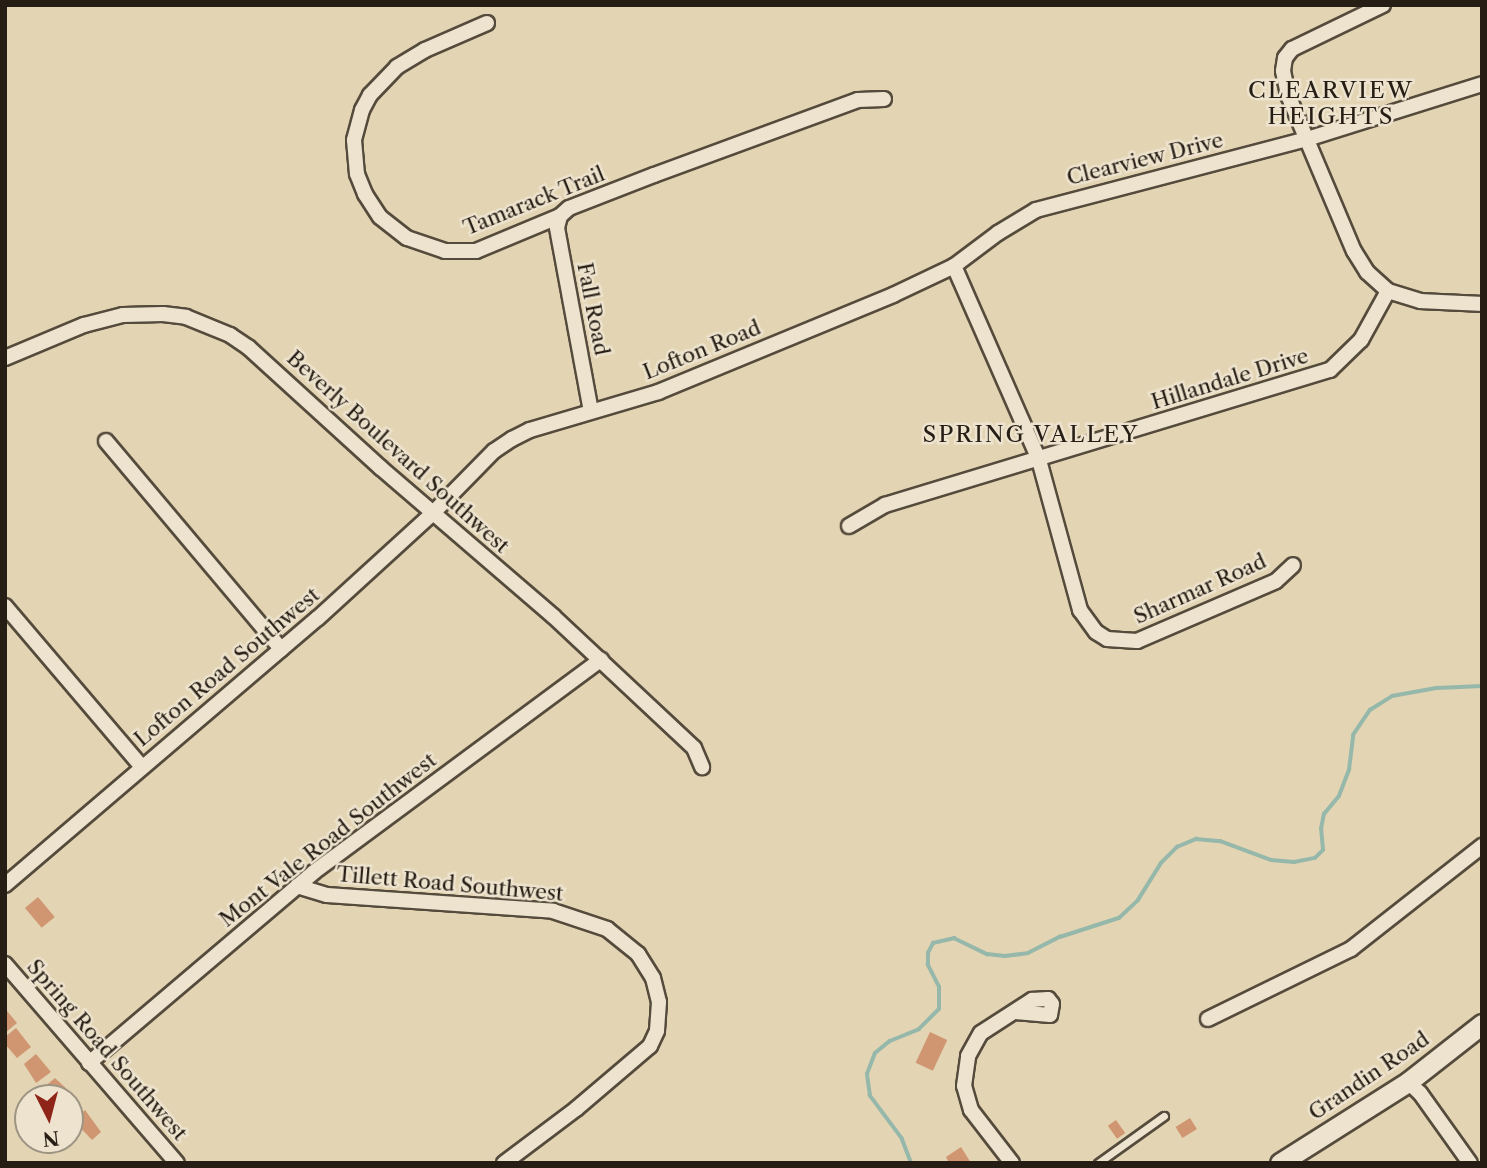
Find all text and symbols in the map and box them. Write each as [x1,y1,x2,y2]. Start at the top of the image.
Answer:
district label: CLEARVIEW HEIGHTS [1249,76,1413,130]
street label: Clearview Drive [1064,127,1226,191]
street label: Tamarack Trail [459,161,609,241]
street label: Fall Road [572,260,614,358]
street label: Lofton Road [640,315,764,385]
street label: Hillandale Drive [1148,343,1312,415]
street label: Beverly Boulevard Southwest [281,345,515,559]
district label: SPRING VALLEY [924,420,1138,448]
street label: Sharmar Road [1130,548,1270,630]
street label: Lofton Road Southwest [129,582,325,752]
street label: Mont Vale Road Southwest [214,747,442,933]
street label: Tillett Road Southwest [336,862,564,906]
street label: Spring Road Southwest [22,954,192,1146]
street label: Grandin Road [1304,1026,1434,1126]
north arrow [14,1084,84,1154]
text: N [42,1126,60,1151]

